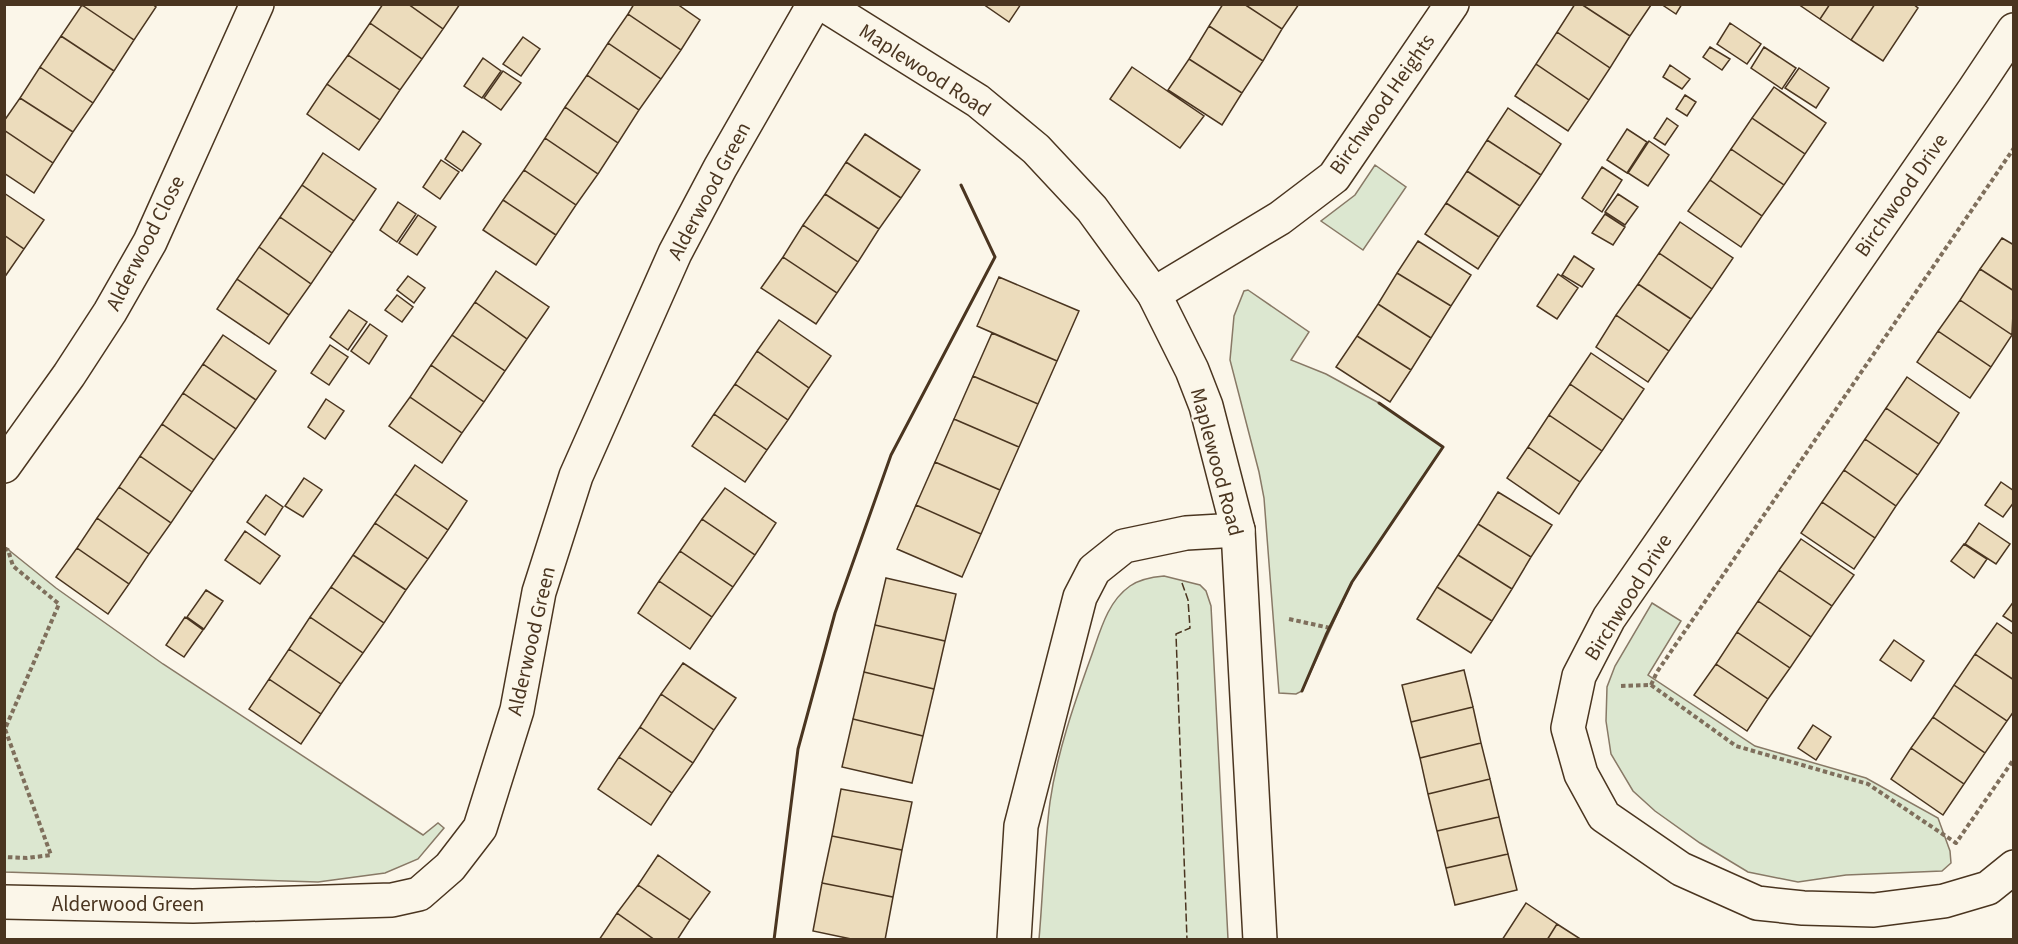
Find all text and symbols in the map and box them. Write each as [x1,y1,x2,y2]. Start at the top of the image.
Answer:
street label: Maplewood Road [853,16,997,124]
street label: Birchwood Heights [1322,27,1442,181]
street label: Alderwood Green [660,117,758,265]
street label: Birchwood Drive [1847,127,1955,263]
street label: Alderwood Close [98,170,192,316]
street label: Maplewood Road [1183,385,1251,539]
street label: Birchwood Drive [1577,528,1679,666]
street label: Alderwood Green [499,563,563,719]
street label: Alderwood Green [52,889,204,919]

